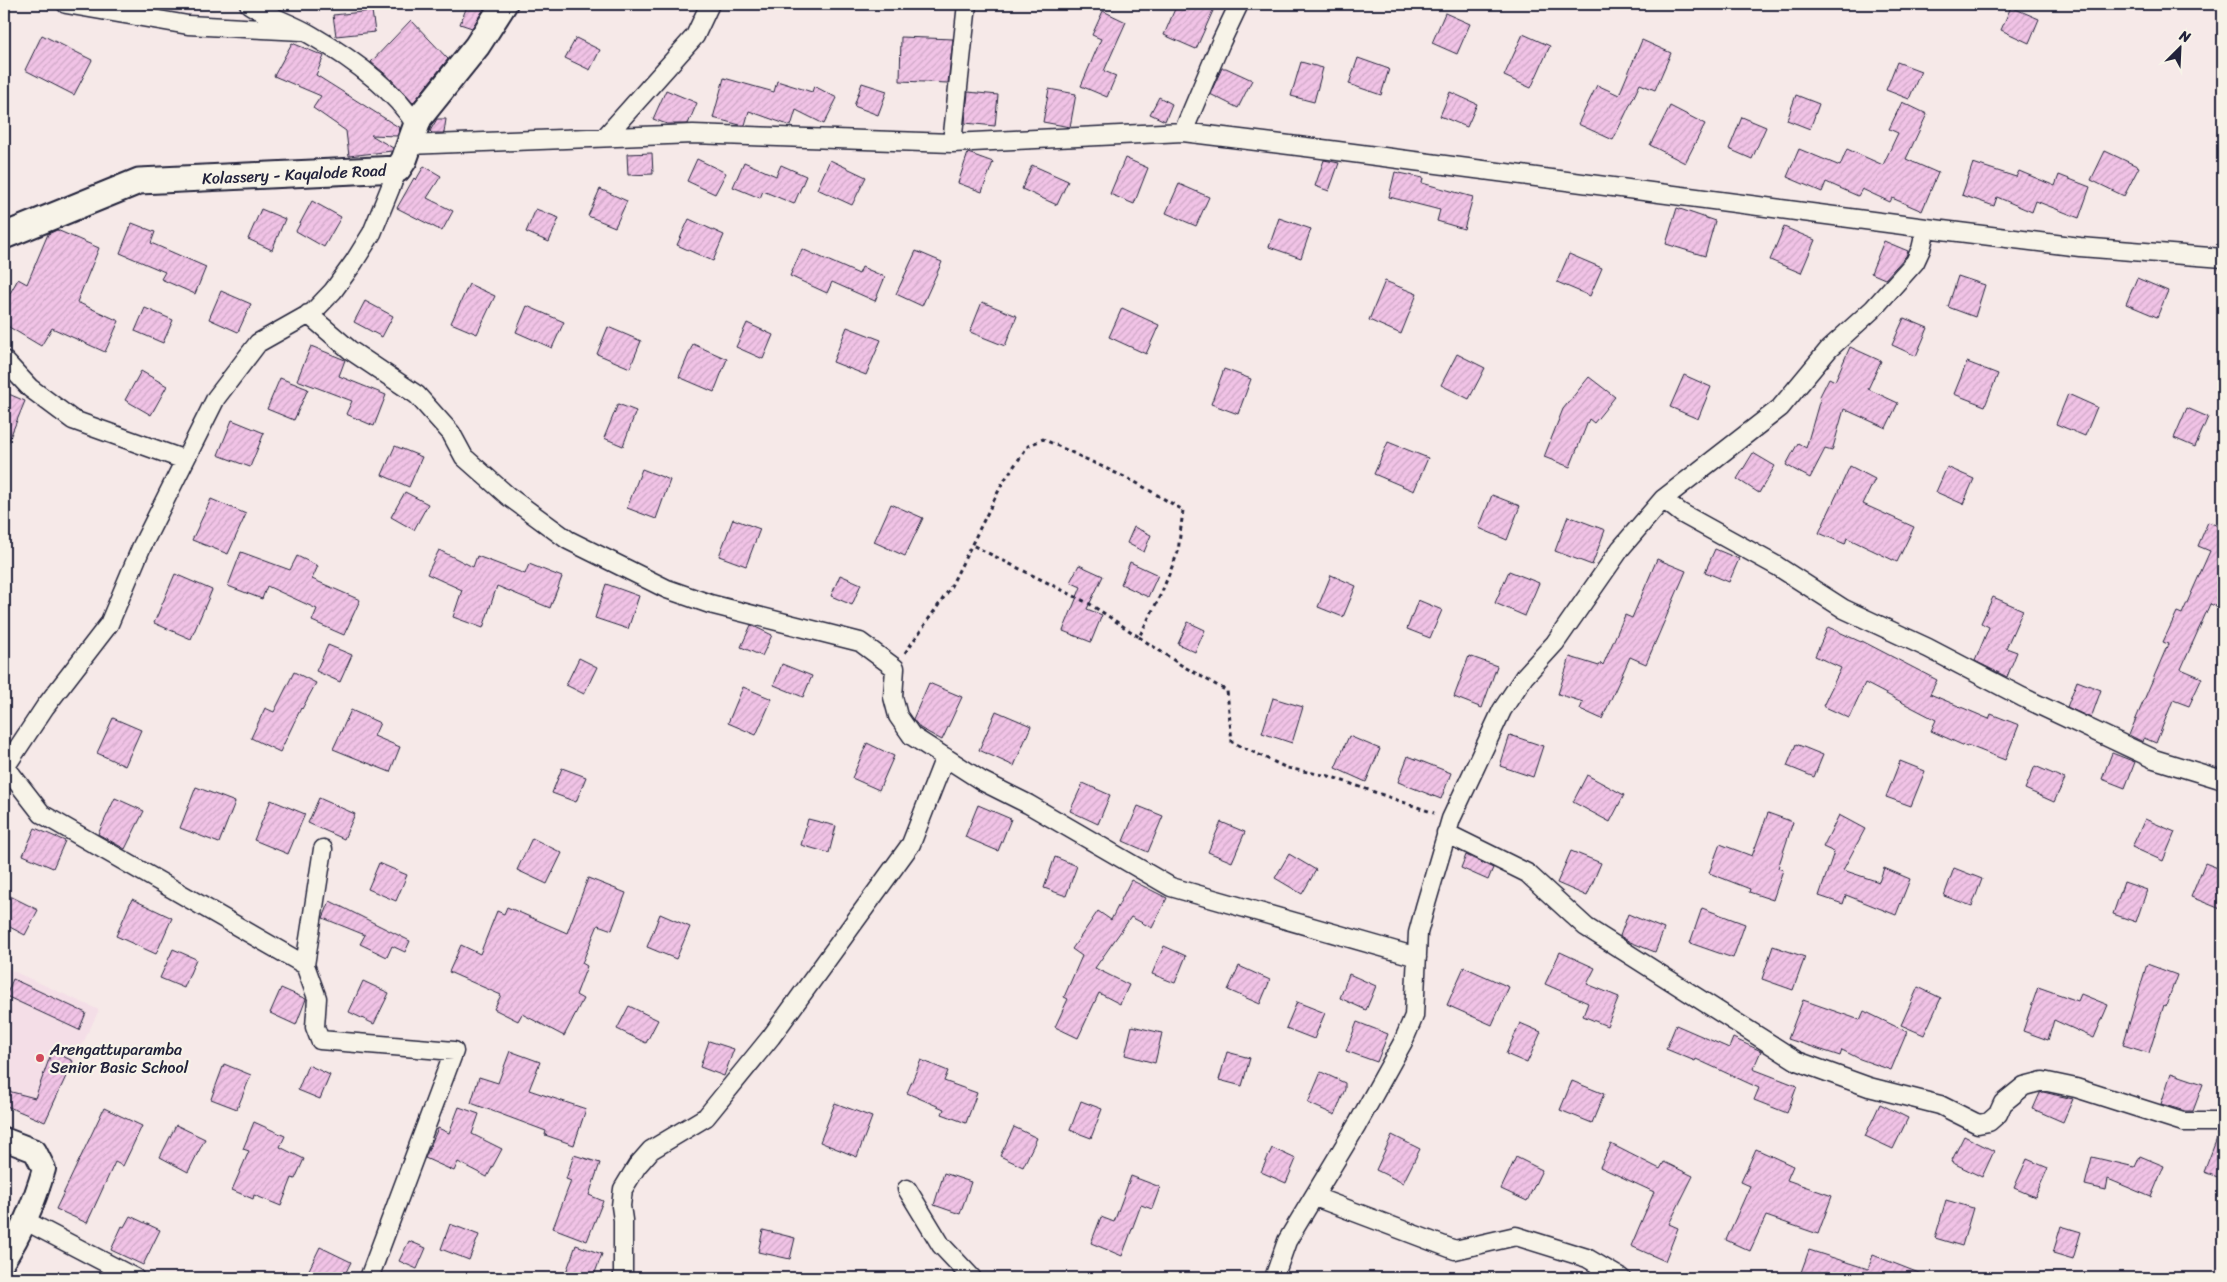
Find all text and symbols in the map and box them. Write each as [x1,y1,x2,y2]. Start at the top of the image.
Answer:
north arrow [2154,22,2204,72]
text: N [2175,23,2195,50]
street label: Kolassery - Kayalode Road [201,155,388,193]
place label: Arengattuparamba Senior Basic School [49,1035,189,1082]
marker: Arengattuparamba Senior Basic School [34,1052,46,1064]

